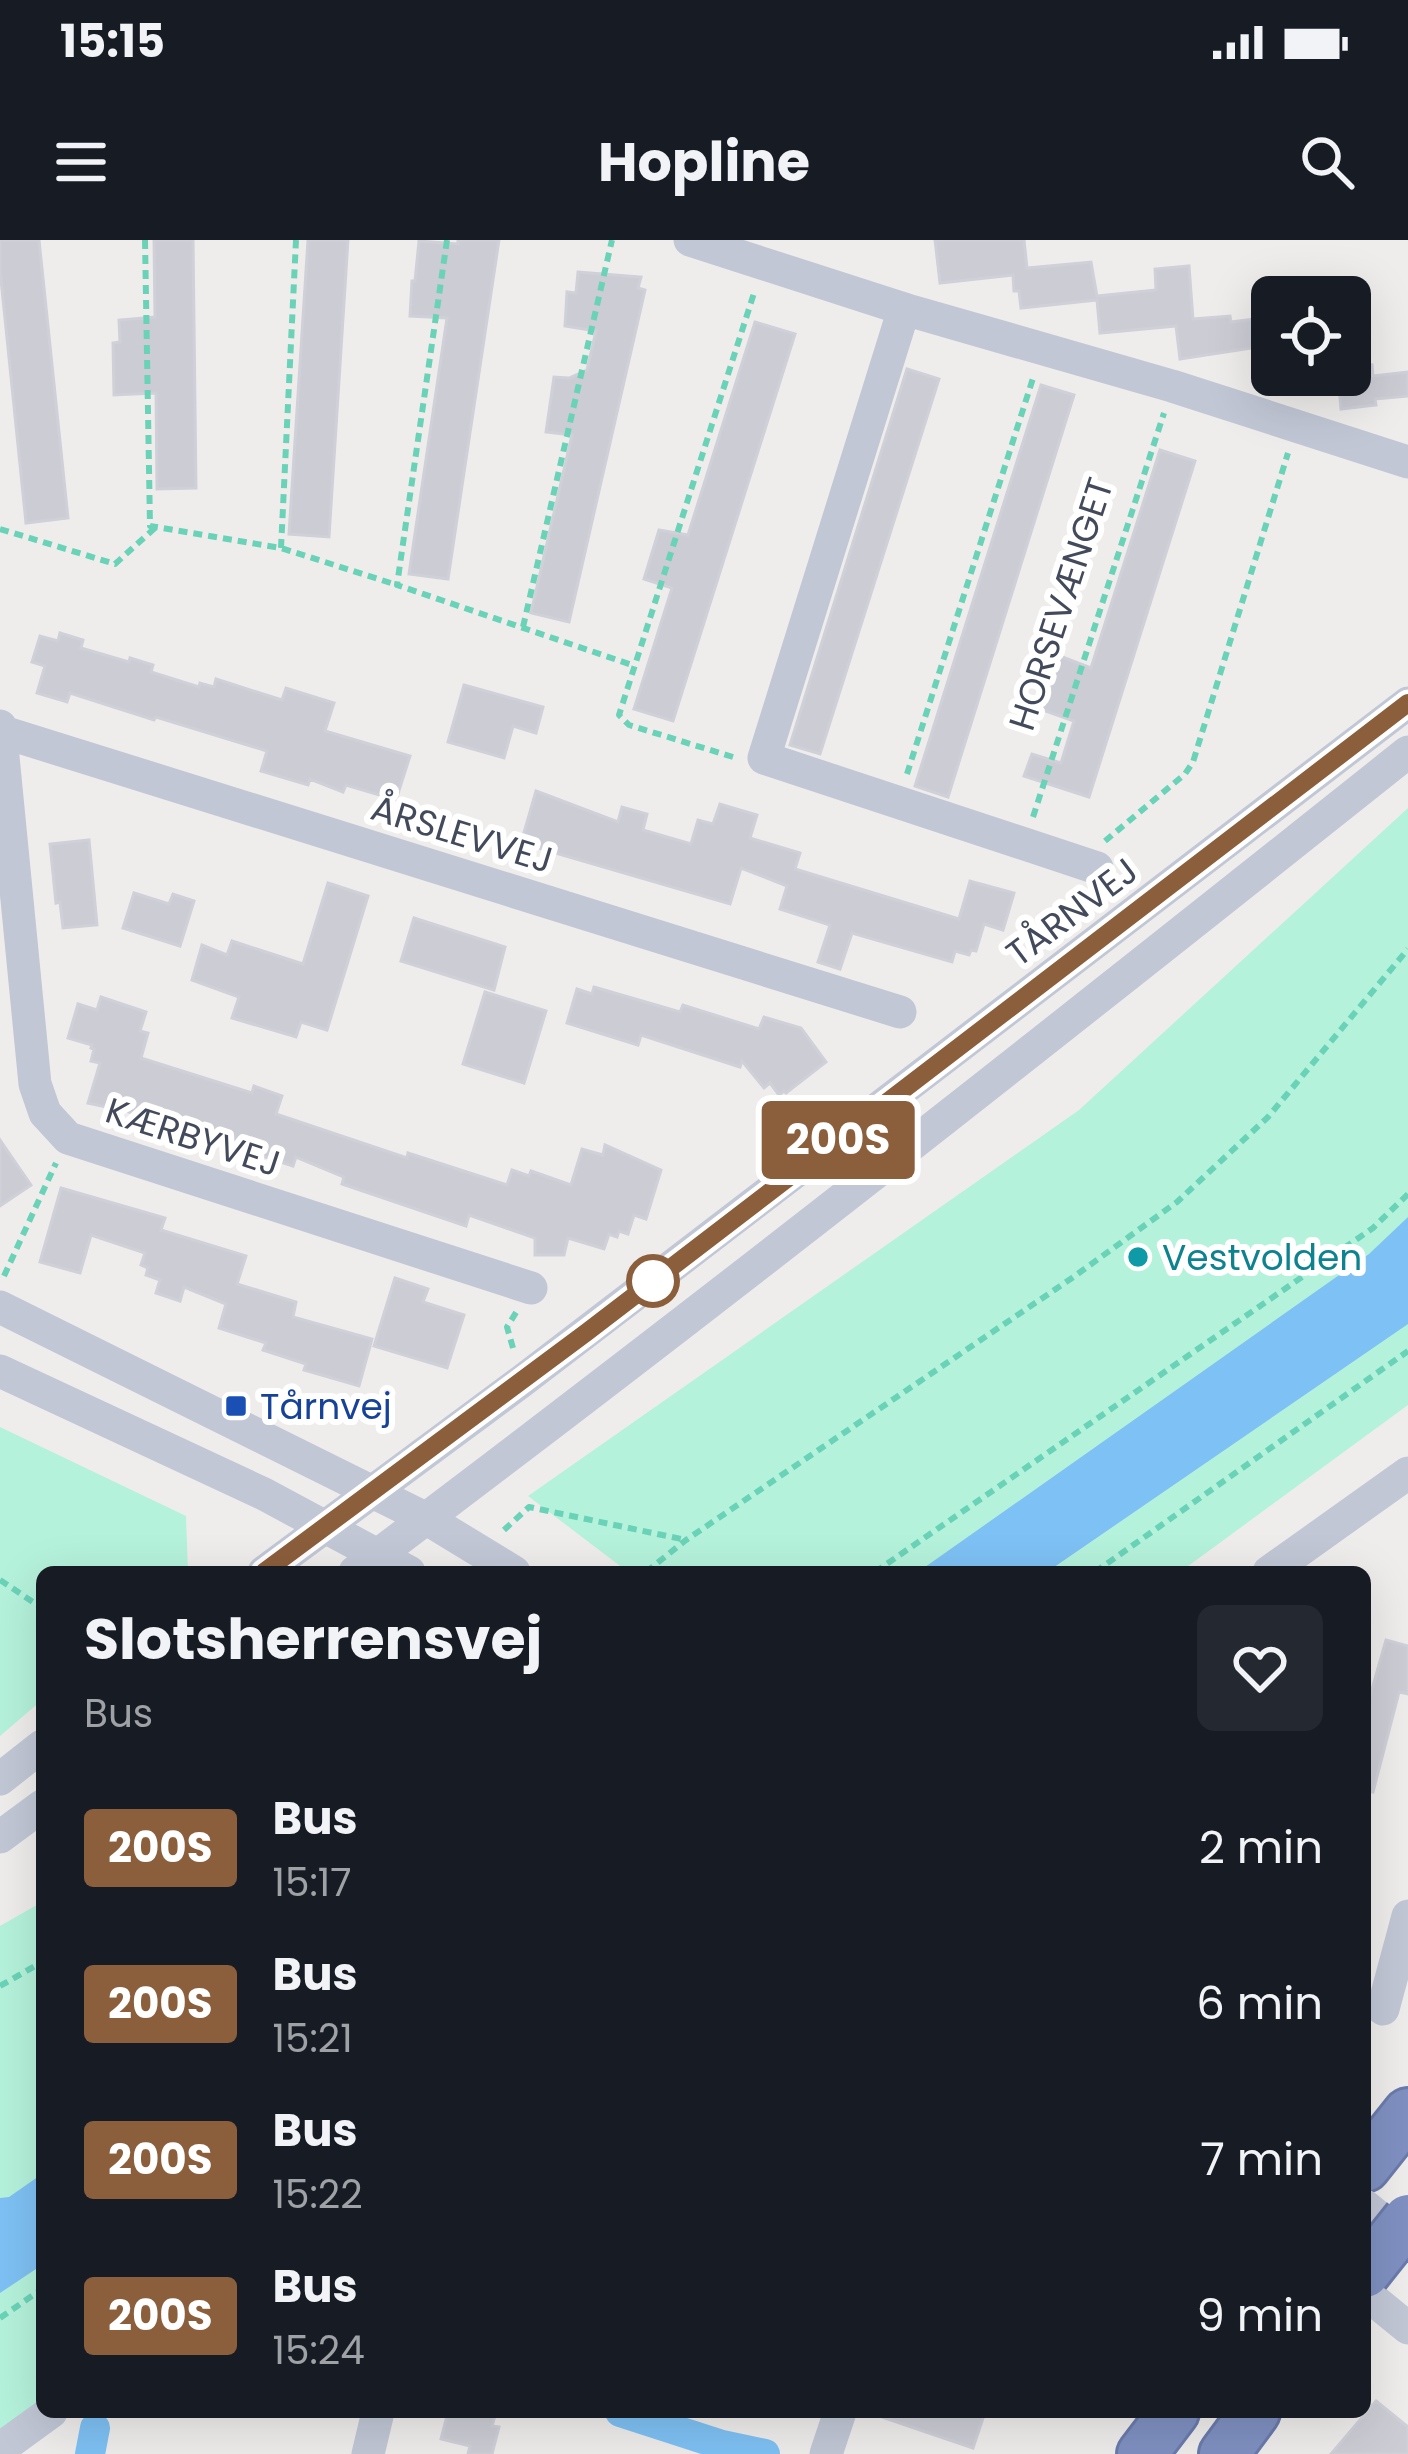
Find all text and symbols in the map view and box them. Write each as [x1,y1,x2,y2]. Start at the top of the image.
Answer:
text: 15:15 [60,10,165,73]
text: Hopline [598,124,810,200]
icon: menu [48,129,114,195]
icon: search [1294,129,1360,195]
map controls [1251,276,1371,396]
button: locate [1251,276,1371,396]
street label: HORSEVÆNGET [996,471,1126,737]
street label: ÅRSLEVVEJ [365,782,559,886]
street label: TÅRNVEJ [996,846,1148,978]
street label: KÆRBYVEJ [99,1085,287,1189]
line badge: 200S [754,1101,922,1179]
text: 200S [786,1110,890,1169]
place label: Vestvolden [1162,1232,1362,1283]
marker: Vestvolden [1125,1244,1151,1270]
unlabelled marker [628,1256,678,1306]
place label: Tårnvej [260,1381,392,1432]
marker: Tårnvej [223,1393,249,1419]
text: Slotsherrensvej [84,1599,542,1679]
button: heart [1197,1605,1323,1731]
text: Bus [84,1686,153,1741]
text: Bus [273,1787,358,1850]
text: 2 min [1199,1816,1323,1879]
text: 200S [108,1818,213,1877]
text: 15:17 [273,1855,352,1910]
text: Bus [273,1943,358,2006]
text: 6 min [1196,1972,1323,2035]
text: 200S [108,1974,213,2033]
text: 15:21 [273,2011,353,2066]
text: Bus [273,2099,358,2162]
text: 7 min [1200,2128,1323,2191]
text: 200S [108,2130,213,2189]
text: 15:22 [273,2167,363,2222]
text: Bus [273,2255,358,2318]
text: 9 min [1196,2284,1323,2347]
text: 200S [108,2286,213,2345]
text: 15:24 [273,2323,365,2378]

